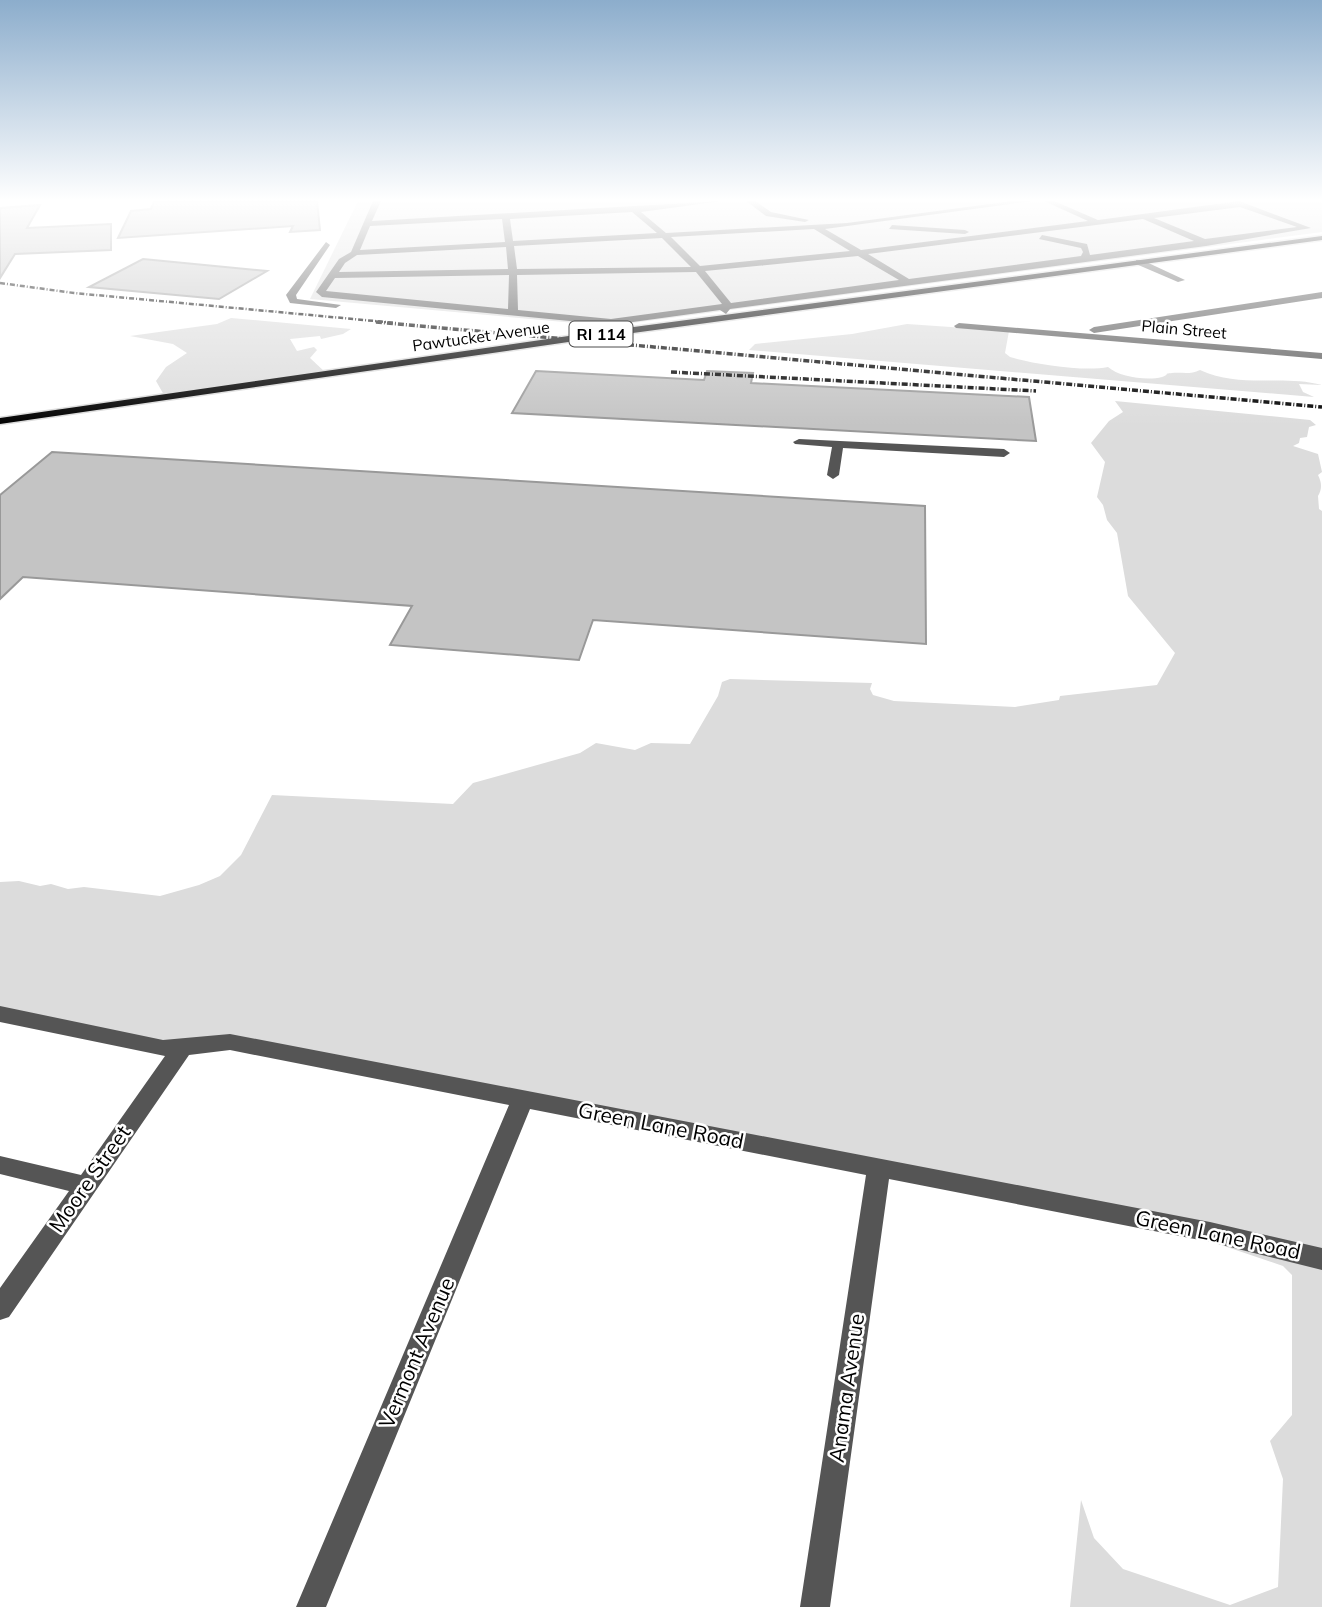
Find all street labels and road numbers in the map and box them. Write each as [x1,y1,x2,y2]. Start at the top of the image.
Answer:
street label: Plain Street [1141,315,1228,343]
street label: Pawtucket Avenue [411,316,551,356]
road number: RI 114 [570,322,632,346]
street label: Green Lane Road [576,1096,746,1154]
street label: Moore Street [43,1120,136,1237]
street label: Green Lane Road [1133,1204,1303,1264]
street label: Vermont Avenue [373,1273,460,1432]
street label: Anama Avenue [823,1312,869,1464]

